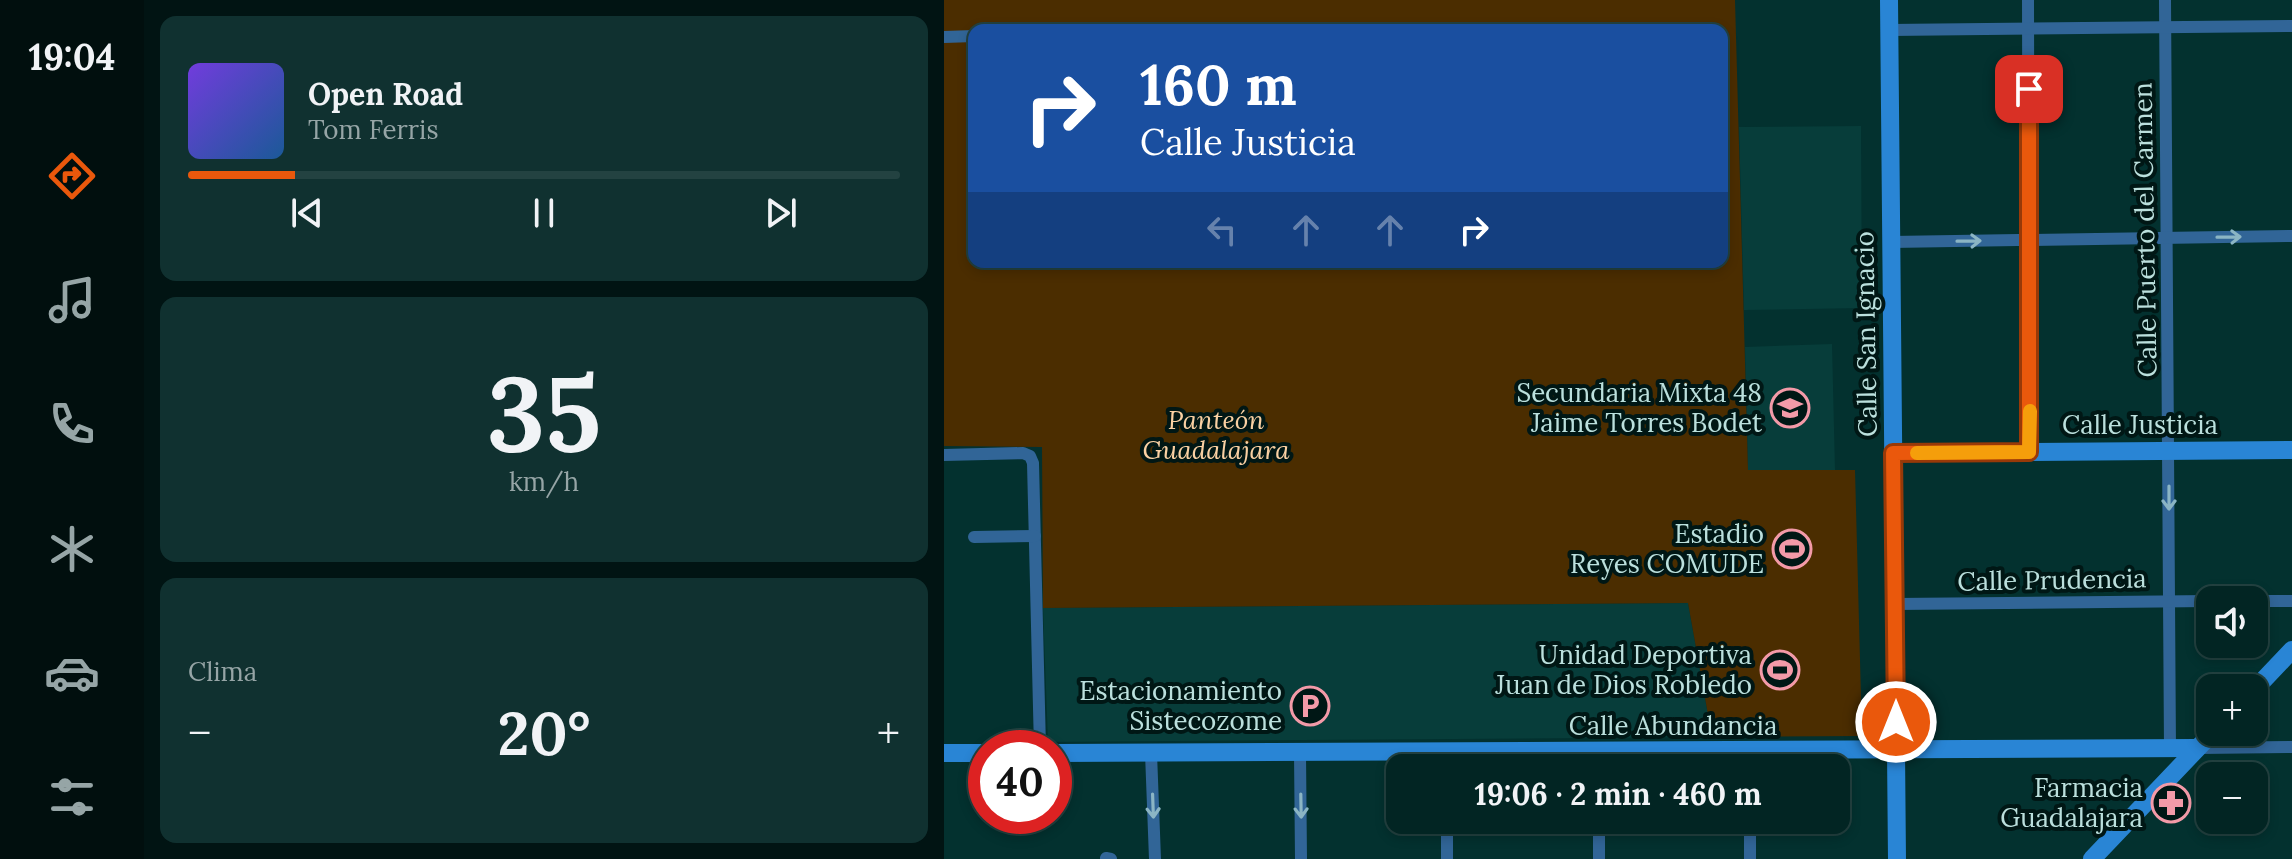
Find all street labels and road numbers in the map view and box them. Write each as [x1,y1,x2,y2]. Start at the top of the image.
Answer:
street label: Calle Puerto del Carmen [2125,82,2164,378]
street label: Calle San Ignacio [1847,231,1884,437]
street label: Calle Justicia [2062,408,2218,441]
street label: Calle Prudencia [1957,561,2147,598]
street label: Calle Abundancia [1569,709,1777,742]

